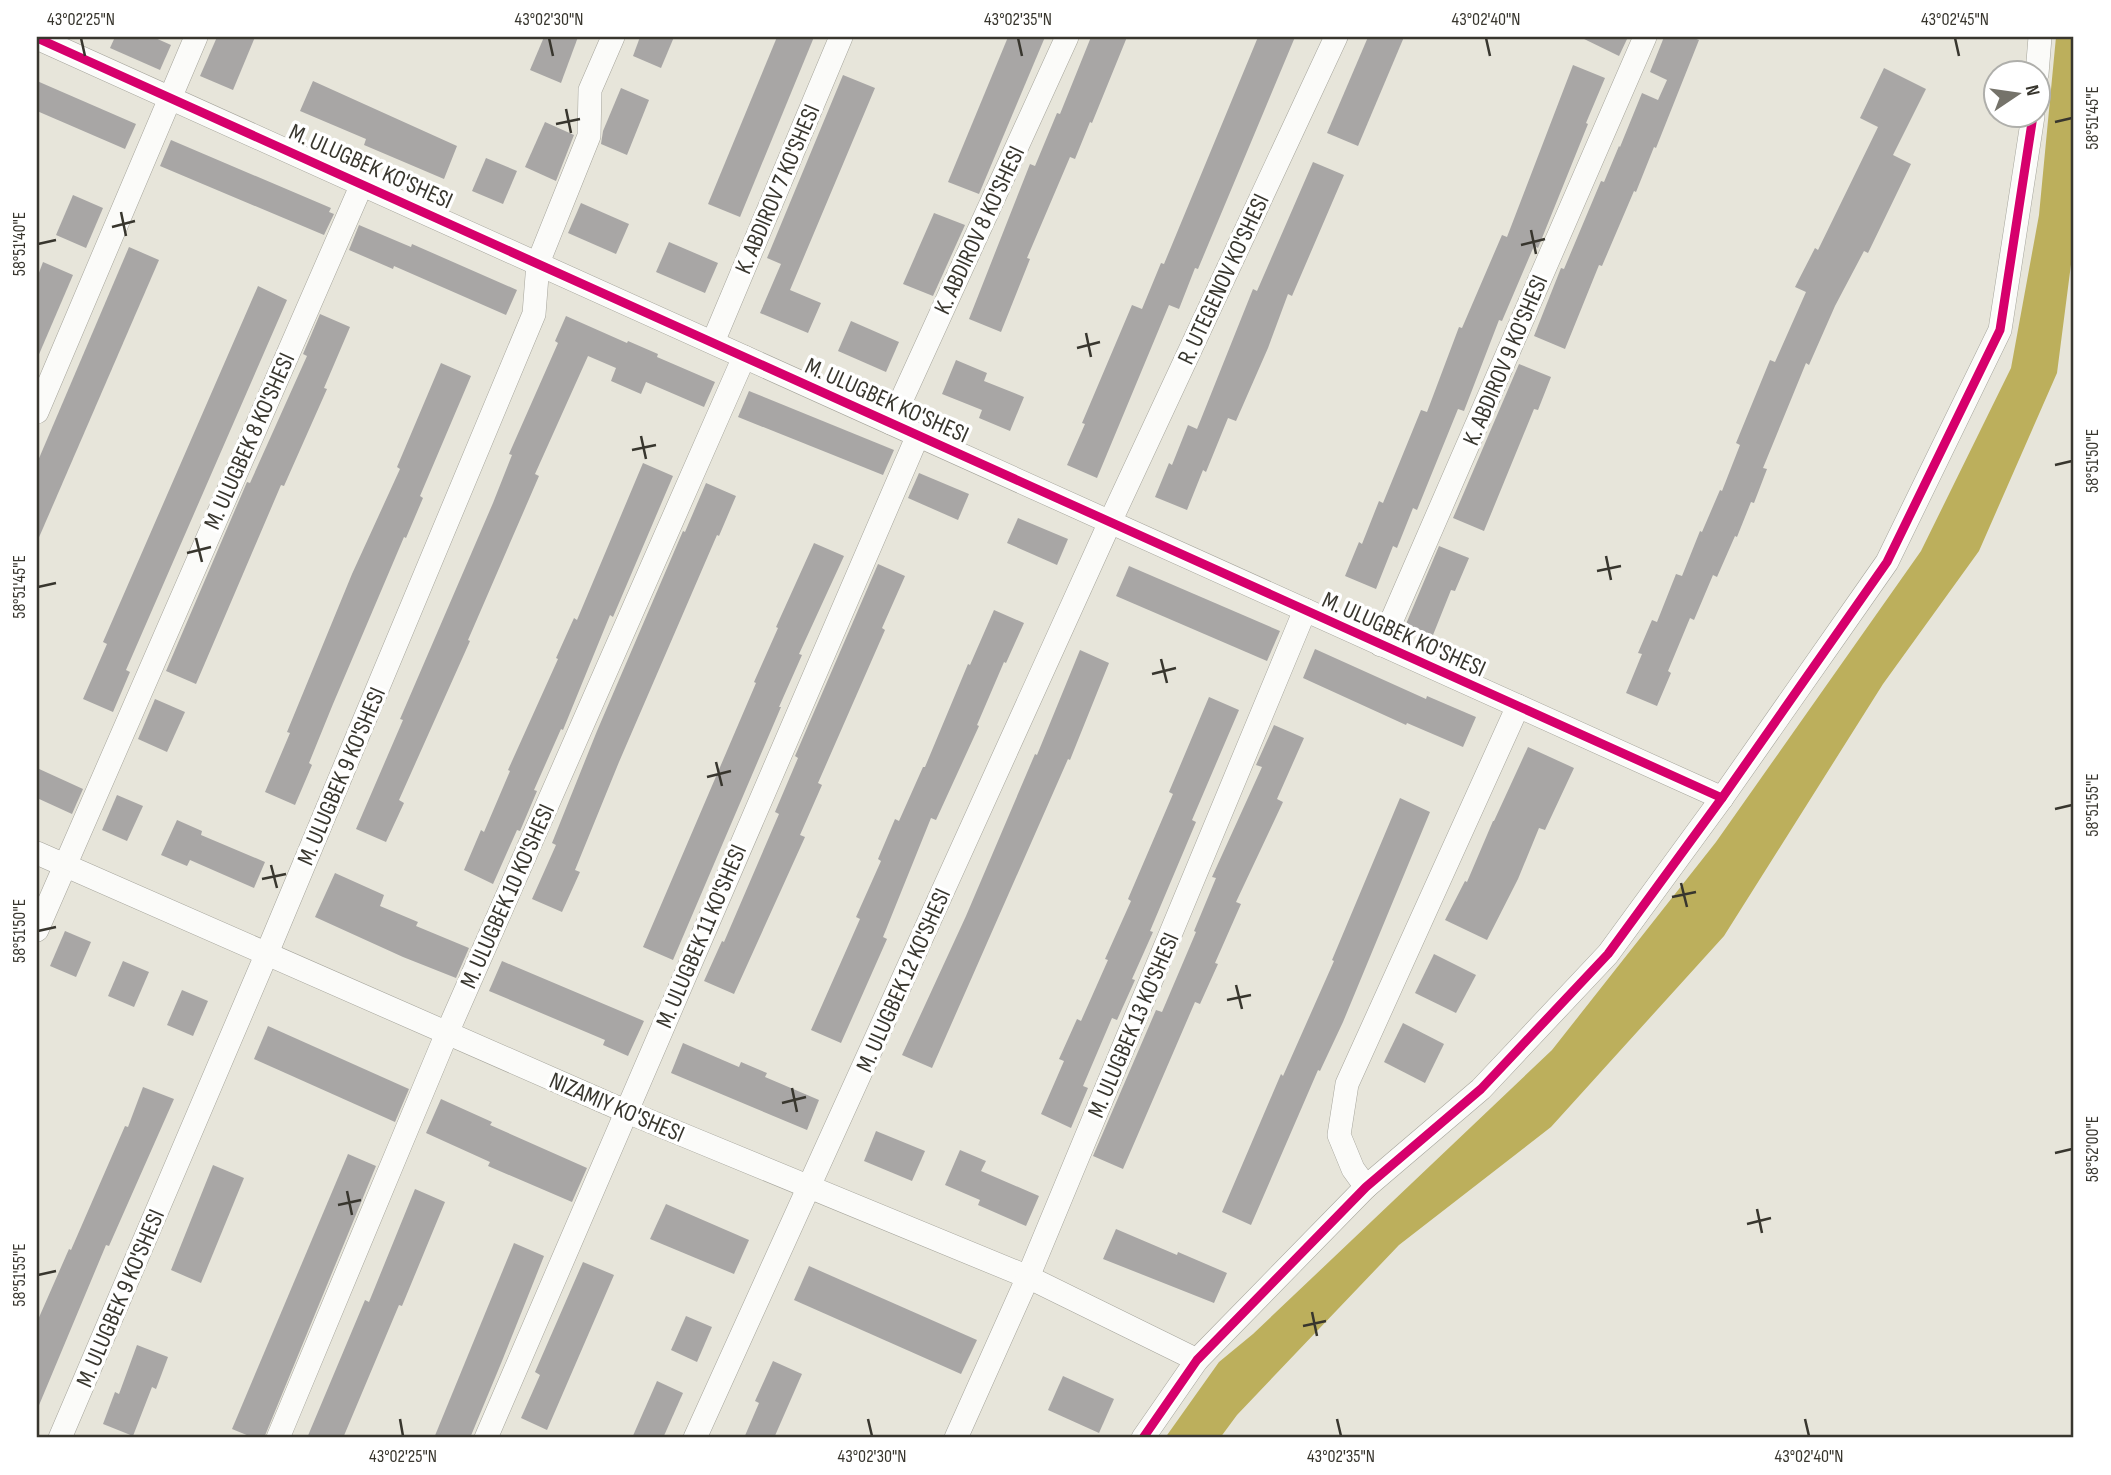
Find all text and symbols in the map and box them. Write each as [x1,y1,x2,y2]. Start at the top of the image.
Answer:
text: 43°02'25"N [47,9,115,30]
text: 43°02'30"N [515,9,583,30]
text: 43°02'35"N [984,9,1052,30]
text: 43°02'40"N [1452,9,1520,30]
text: 43°02'45"N [1921,9,1989,30]
north arrow [1982,60,2052,130]
text: N [2020,83,2044,98]
text: 58°51'45"E [2082,86,2103,150]
street label: K. ABDIROV 7 KO'SHESI [729,100,826,278]
street label: M. ULUGBEK KO'SHESI [285,117,457,215]
street label: K. ABDIROV 8 KO'SHESI [928,141,1031,319]
street label: R. UTEGENOV KO'SHESI [1171,189,1276,369]
text: 58°51'40"E [9,212,30,276]
street label: K. ABDIROV 9 KO'SHESI [1456,271,1554,450]
street label: M. ULUGBEK 8 KO'SHESI [198,348,301,534]
street label: M. ULUGBEK KO'SHESI [801,351,973,449]
text: 58°51'50"E [2082,429,2103,493]
text: 58°51'45"E [9,555,30,619]
street label: M. ULUGBEK KO'SHESI [1318,585,1490,683]
street label: M. ULUGBEK 9 KO'SHESI [291,683,392,869]
text: 58°51'55"E [2082,773,2103,837]
street label: M. ULUGBEK 10 KO'SHESI [454,800,561,993]
street label: M. ULUGBEK 11 KO'SHESI [650,840,753,1032]
street label: M. ULUGBEK 12 KO'SHESI [850,884,957,1077]
text: 58°51'50"E [9,899,30,963]
street label: M. ULUGBEK 13 KO'SHESI [1081,928,1186,1122]
street label: NIZAMIY KO'SHESI [545,1066,689,1149]
text: 58°52'00"E [2082,1116,2103,1182]
street label: M. ULUGBEK 9 KO'SHESI [70,1205,171,1391]
text: 58°51'55"E [9,1243,30,1307]
text: 43°02'25"N [369,1446,437,1467]
text: 43°02'30"N [838,1446,906,1467]
text: 43°02'35"N [1307,1446,1375,1467]
text: 43°02'40"N [1775,1446,1843,1467]

